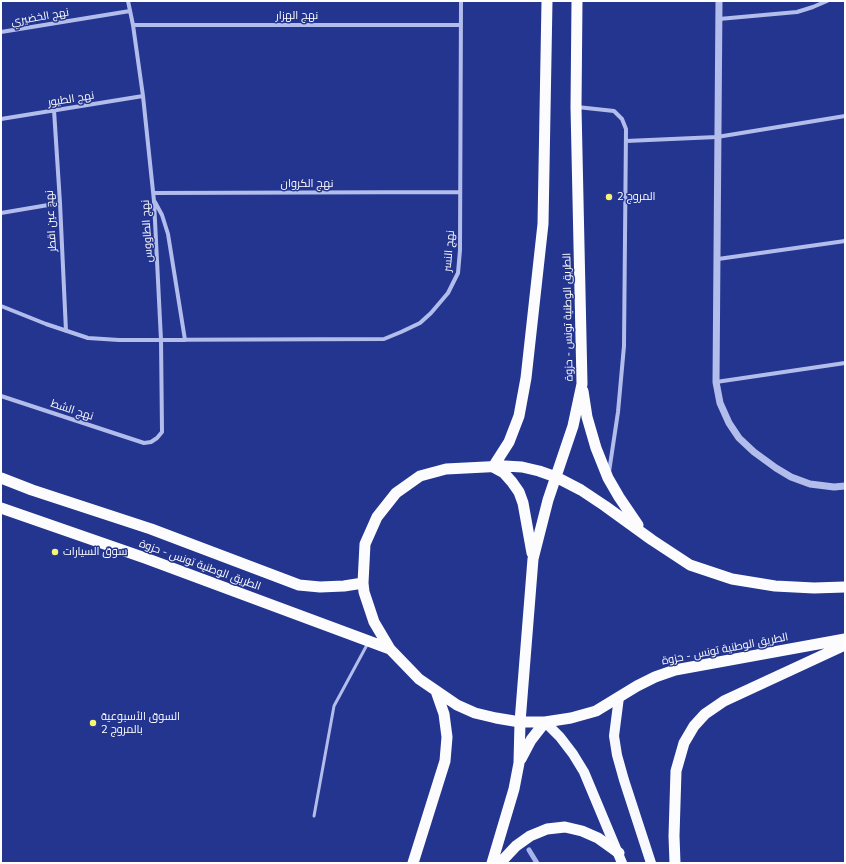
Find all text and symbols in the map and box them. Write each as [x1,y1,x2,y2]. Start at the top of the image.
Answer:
street label: نهج الخضيري [10,5,70,29]
street label: نهج الهزار [276,9,318,23]
street label: نهج الطيور [47,89,95,109]
street label: نهج الكروان [281,177,333,191]
street label: نهج عين اقطر [43,190,59,252]
place label: المروج 2 [617,190,656,204]
marker: المروج 2 [604,192,614,202]
street label: نهج الطاووس [139,199,155,263]
street label: نهج النسر [441,230,457,272]
street label: الطريق الوطنية تونس - حزوة [560,253,576,381]
street label: نهج الشط [49,397,95,423]
street label: الطريق الوطنية تونس - حزوة [137,537,263,593]
place label: سوق السيارات [63,545,127,559]
marker: سوق السيارات [50,547,60,557]
street label: الطريق الوطنية تونس - حزوة [661,630,789,668]
place label: السوق الأسبوعية بالمروج 2 [101,710,180,736]
marker: السوق الأسبوعية بالمروج 2 [88,718,98,728]

